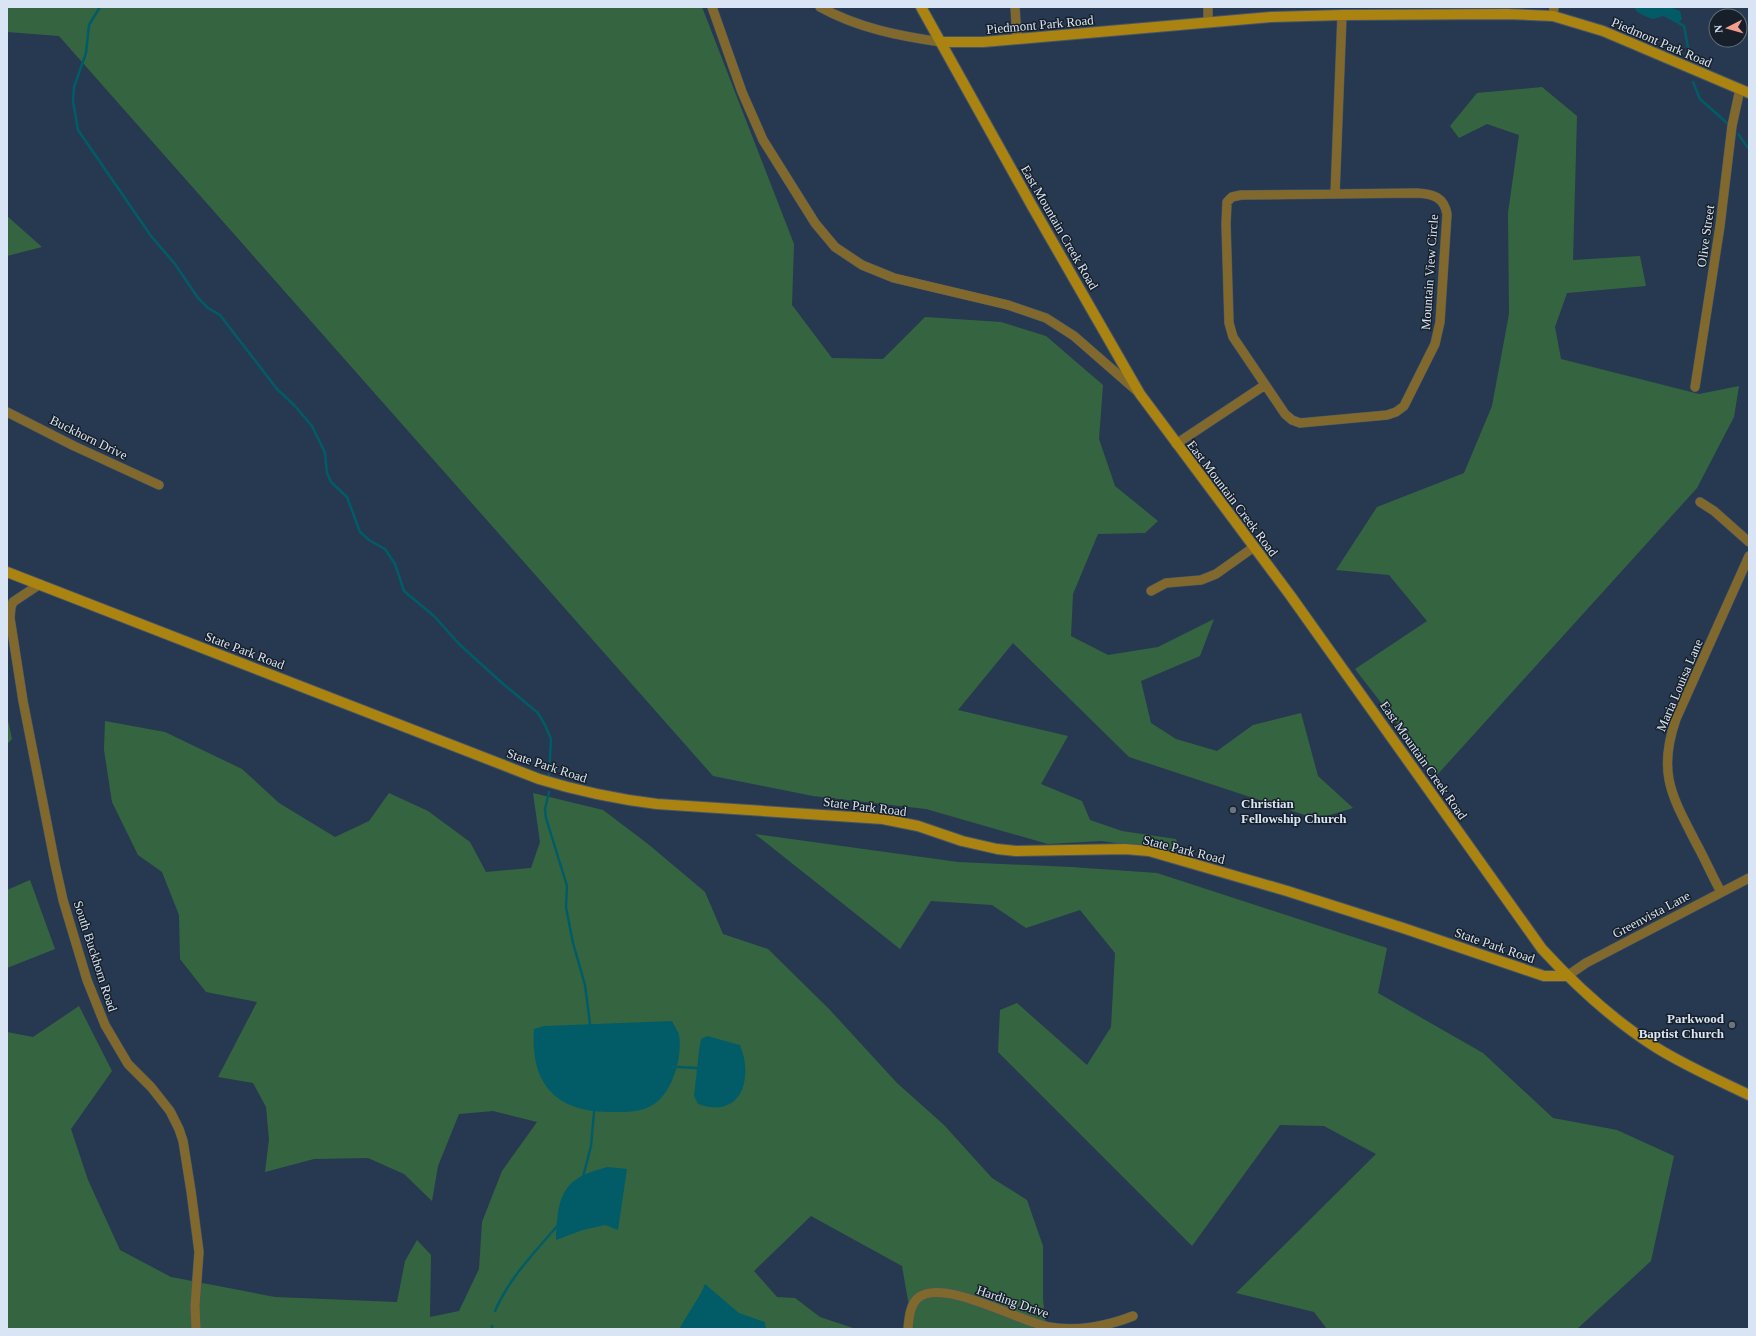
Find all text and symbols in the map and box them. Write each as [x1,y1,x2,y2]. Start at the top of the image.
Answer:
north arrow [1708,8,1748,48]
street label: Piedmont Park Road [986,12,1095,37]
street label: Piedmont Park Road [1609,15,1715,71]
text: N [1712,24,1724,34]
street label: East Mountain Creek Road [1018,162,1102,293]
street label: Olive Street [1694,204,1717,268]
street label: Mountain View Circle [1418,213,1441,330]
street label: Buckhorn Drive [48,412,130,463]
street label: East Mountain Creek Road [1184,437,1281,560]
street label: State Park Road [203,628,287,673]
street label: Maria Louisa Lane [1653,637,1706,734]
street label: East Mountain Creek Road [1377,698,1471,823]
street label: State Park Road [505,745,589,786]
street label: State Park Road [822,794,908,819]
place label: Christian Fellowship Church [1241,796,1347,826]
marker: Christian Fellowship Church [1228,805,1238,815]
street label: State Park Road [1141,832,1227,867]
street label: Greenvista Lane [1610,888,1693,941]
street label: South Buckhorn Road [71,899,121,1014]
street label: State Park Road [1453,925,1537,966]
place label: Parkwood Baptist Church [1639,1011,1725,1041]
marker: Parkwood Baptist Church [1727,1020,1737,1030]
street label: Harding Drive [975,1282,1051,1321]

